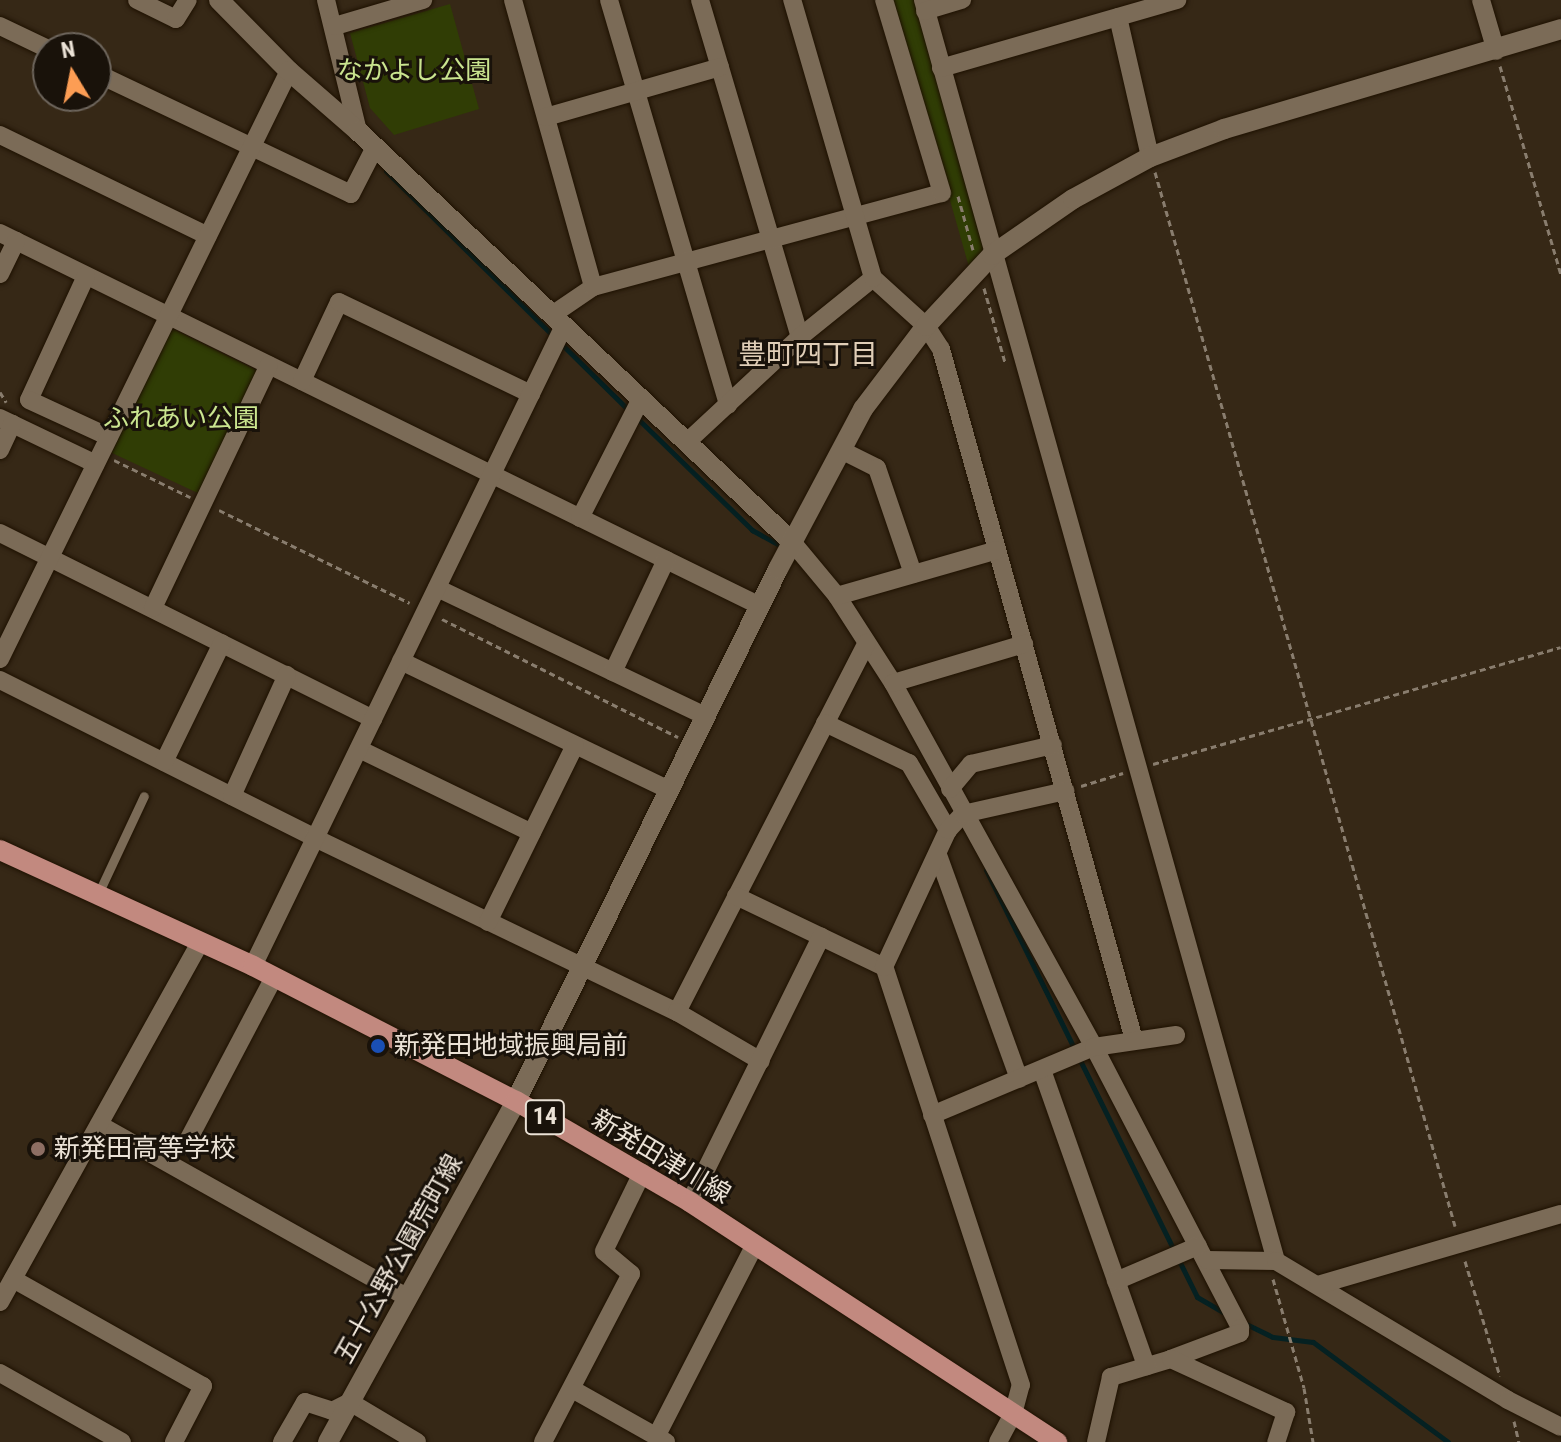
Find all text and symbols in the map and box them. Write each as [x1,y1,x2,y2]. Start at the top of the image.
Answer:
north arrow [32,32,112,112]
text: N [59,36,77,63]
park label: なかよし公園 [336,55,492,87]
district label: 豊町四丁目 [738,338,878,372]
park label: ふれあい公園 [103,403,259,435]
place label: 新発田地域振興局前 [394,1030,628,1062]
marker: 新発田地域振興局前 [369,1037,387,1055]
road number: 14 [523,1097,567,1137]
street label: 新発田津川線 [586,1103,736,1211]
place label: 新発田高等学校 [54,1133,236,1165]
marker: 新発田高等学校 [29,1140,47,1158]
street label: 五十公野公園荒町線 [329,1149,469,1369]

